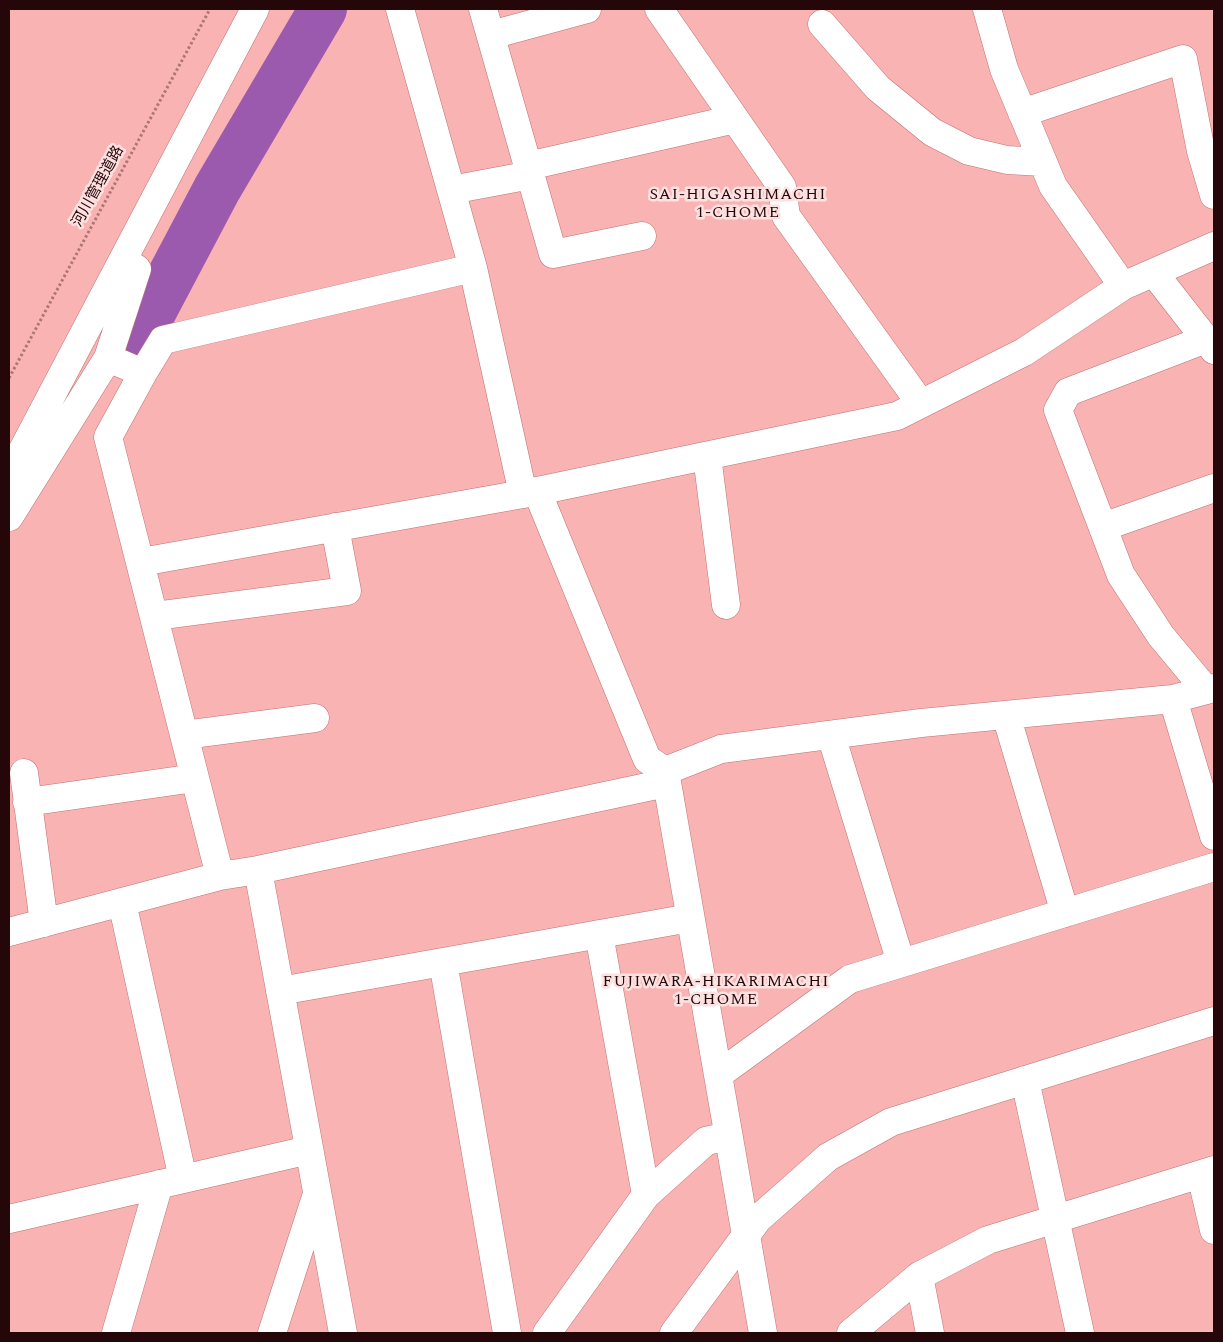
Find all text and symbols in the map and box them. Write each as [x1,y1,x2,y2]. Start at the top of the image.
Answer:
street label: 河川管理道路 [69,143,129,231]
district label: SAI-HIGASHIMACHI 1-CHOME [647,186,829,224]
district label: FUJIWARA-HIKARIMACHI 1-CHOME [600,973,832,1011]

